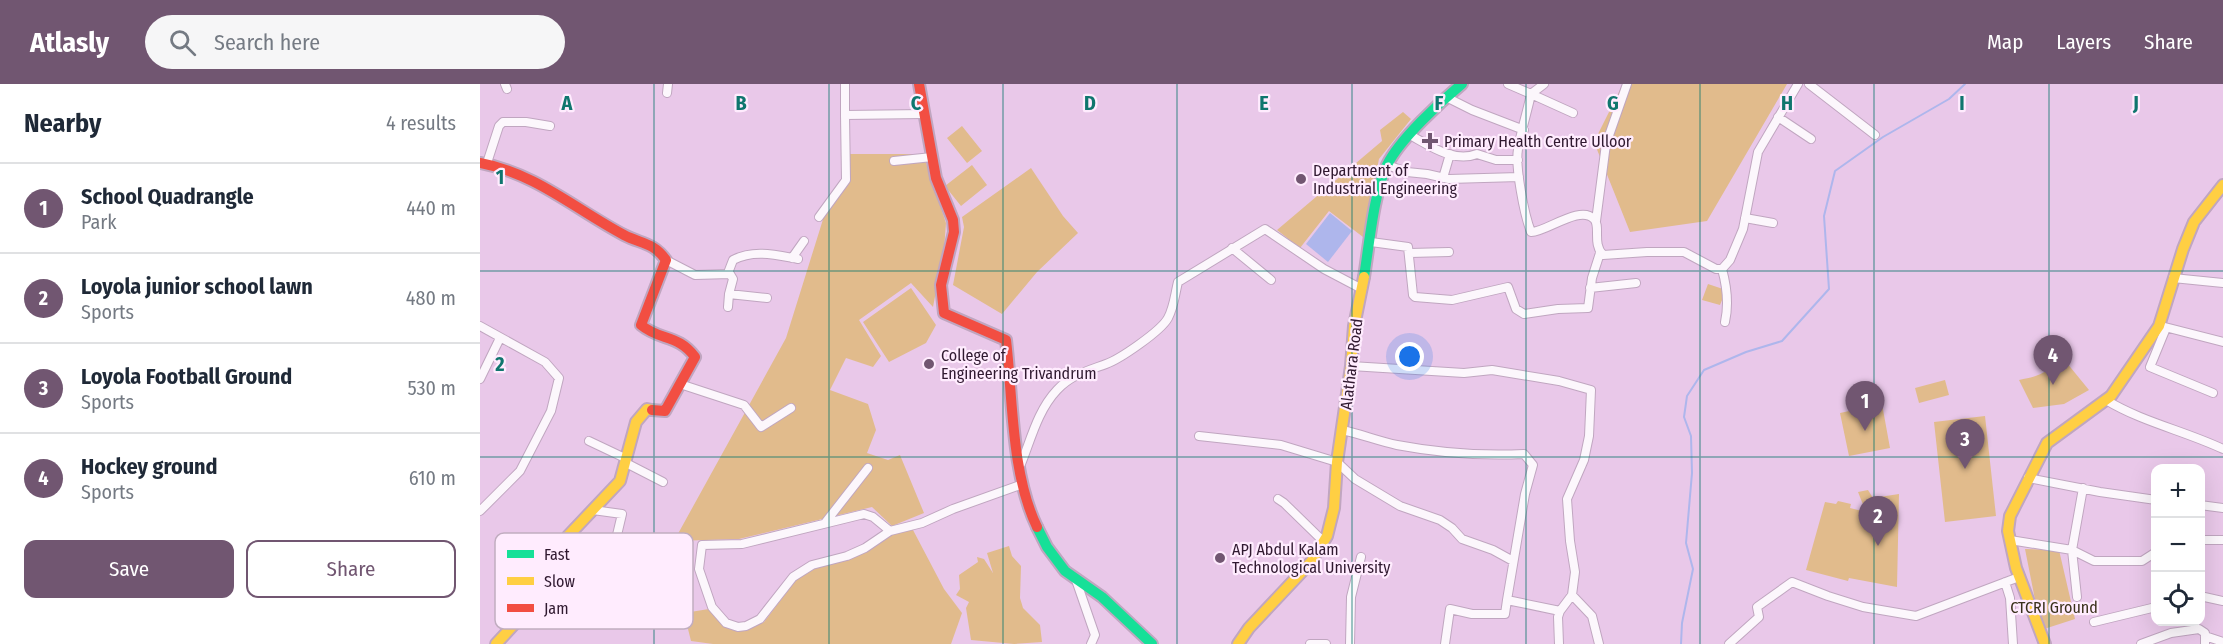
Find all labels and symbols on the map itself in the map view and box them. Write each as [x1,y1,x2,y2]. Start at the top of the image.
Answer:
text: A [561,91,574,115]
text: B [735,91,747,115]
text: C [911,91,922,115]
text: D [1084,91,1096,115]
text: E [1259,91,1269,115]
text: F [1435,91,1444,115]
text: G [1607,91,1619,115]
text: H [1781,91,1793,115]
text: I [1959,91,1965,115]
text: J [2132,91,2139,115]
marker: Primary Health Centre Ulloor [1421,132,1439,150]
place label: Primary Health Centre Ulloor [1444,132,1632,151]
place label: Department of Industrial Engineering [1313,161,1458,198]
text: 1 [496,165,504,189]
marker: Department of Industrial Engineering [1294,172,1308,186]
street label: Alathara Road [1336,317,1367,411]
pin: 4 [2034,336,2072,385]
your location [1395,342,1424,371]
place label: College of Engineering Trivandrum [941,346,1096,383]
text: 2 [494,352,505,376]
marker: College of Engineering Trivandrum [922,357,936,371]
pin: 1 [1846,382,1884,431]
pin: 3 [1946,420,1984,469]
pin: 2 [1858,496,1898,546]
legend [495,533,693,629]
place label: APJ Abdul Kalam Technological University [1232,540,1391,577]
text: Fast [544,545,571,564]
marker: APJ Abdul Kalam Technological University [1213,551,1227,565]
text: Slow [544,572,575,591]
park label: CTCRI Ground [2010,598,2098,617]
text: Jam [544,599,569,618]

